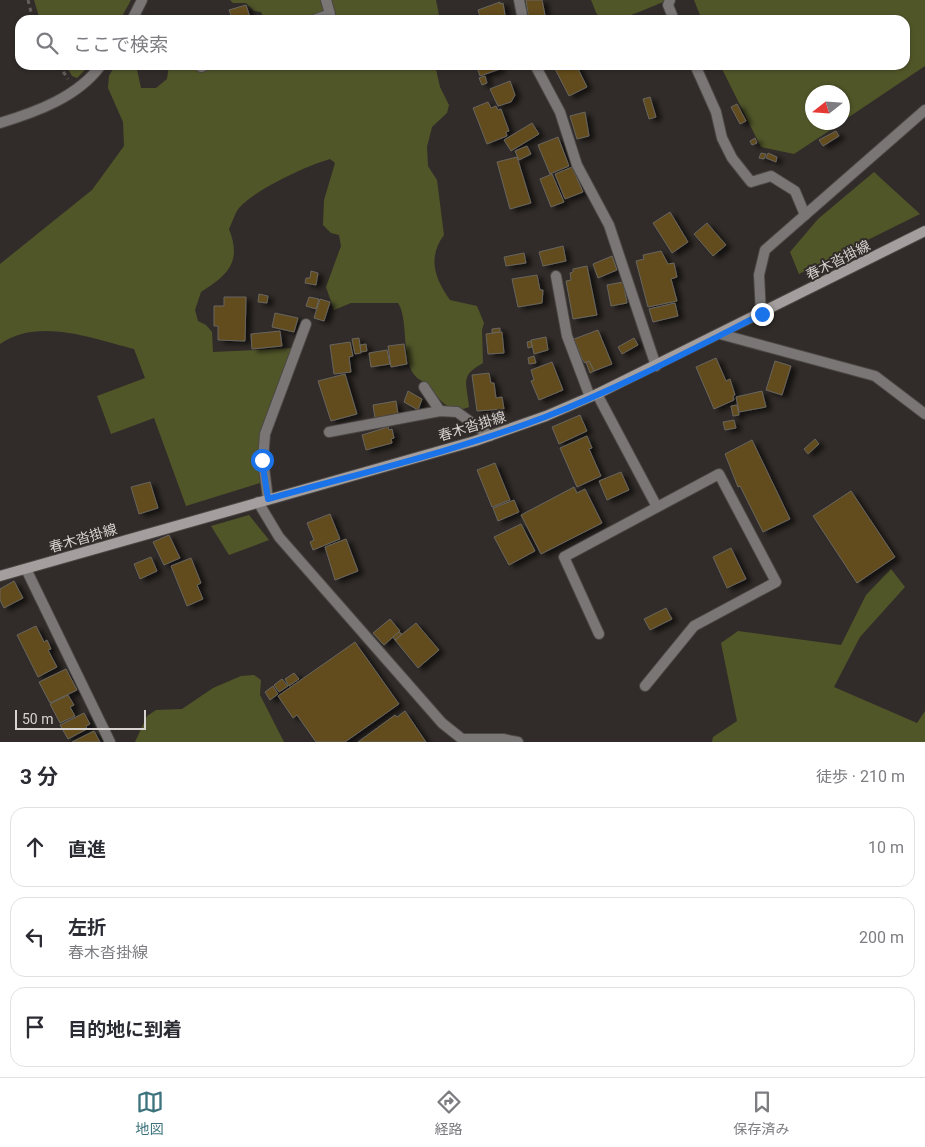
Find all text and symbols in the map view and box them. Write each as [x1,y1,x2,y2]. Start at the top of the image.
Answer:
search box [15,15,910,70]
icon: search [33,29,61,57]
text: ここで検索 [73,33,168,56]
north arrow [805,85,850,130]
street label: 春木沓掛線 [803,237,873,283]
route end [751,303,774,326]
street label: 春木沓掛線 [436,408,508,444]
route start [251,449,274,472]
street label: 春木沓掛線 [47,521,119,555]
scale bar [15,707,146,730]
text: 50 m [22,711,54,727]
text: 3 分 [20,765,58,789]
text: 徒歩 · 210 m [816,767,905,786]
icon: ahead [21,833,49,861]
text: 直進 [68,838,106,861]
text: 10 m [868,838,904,857]
text: 左折 [68,916,106,939]
icon: left [21,923,49,951]
text: 200 m [859,928,904,947]
text: 春木沓掛線 [68,943,148,962]
icon: arrive [21,1013,49,1041]
text: 目的地に到着 [68,1018,182,1041]
tab: 地図 [136,1088,164,1138]
tab: 経路 [435,1088,463,1138]
tab: 保存済み [734,1088,790,1138]

